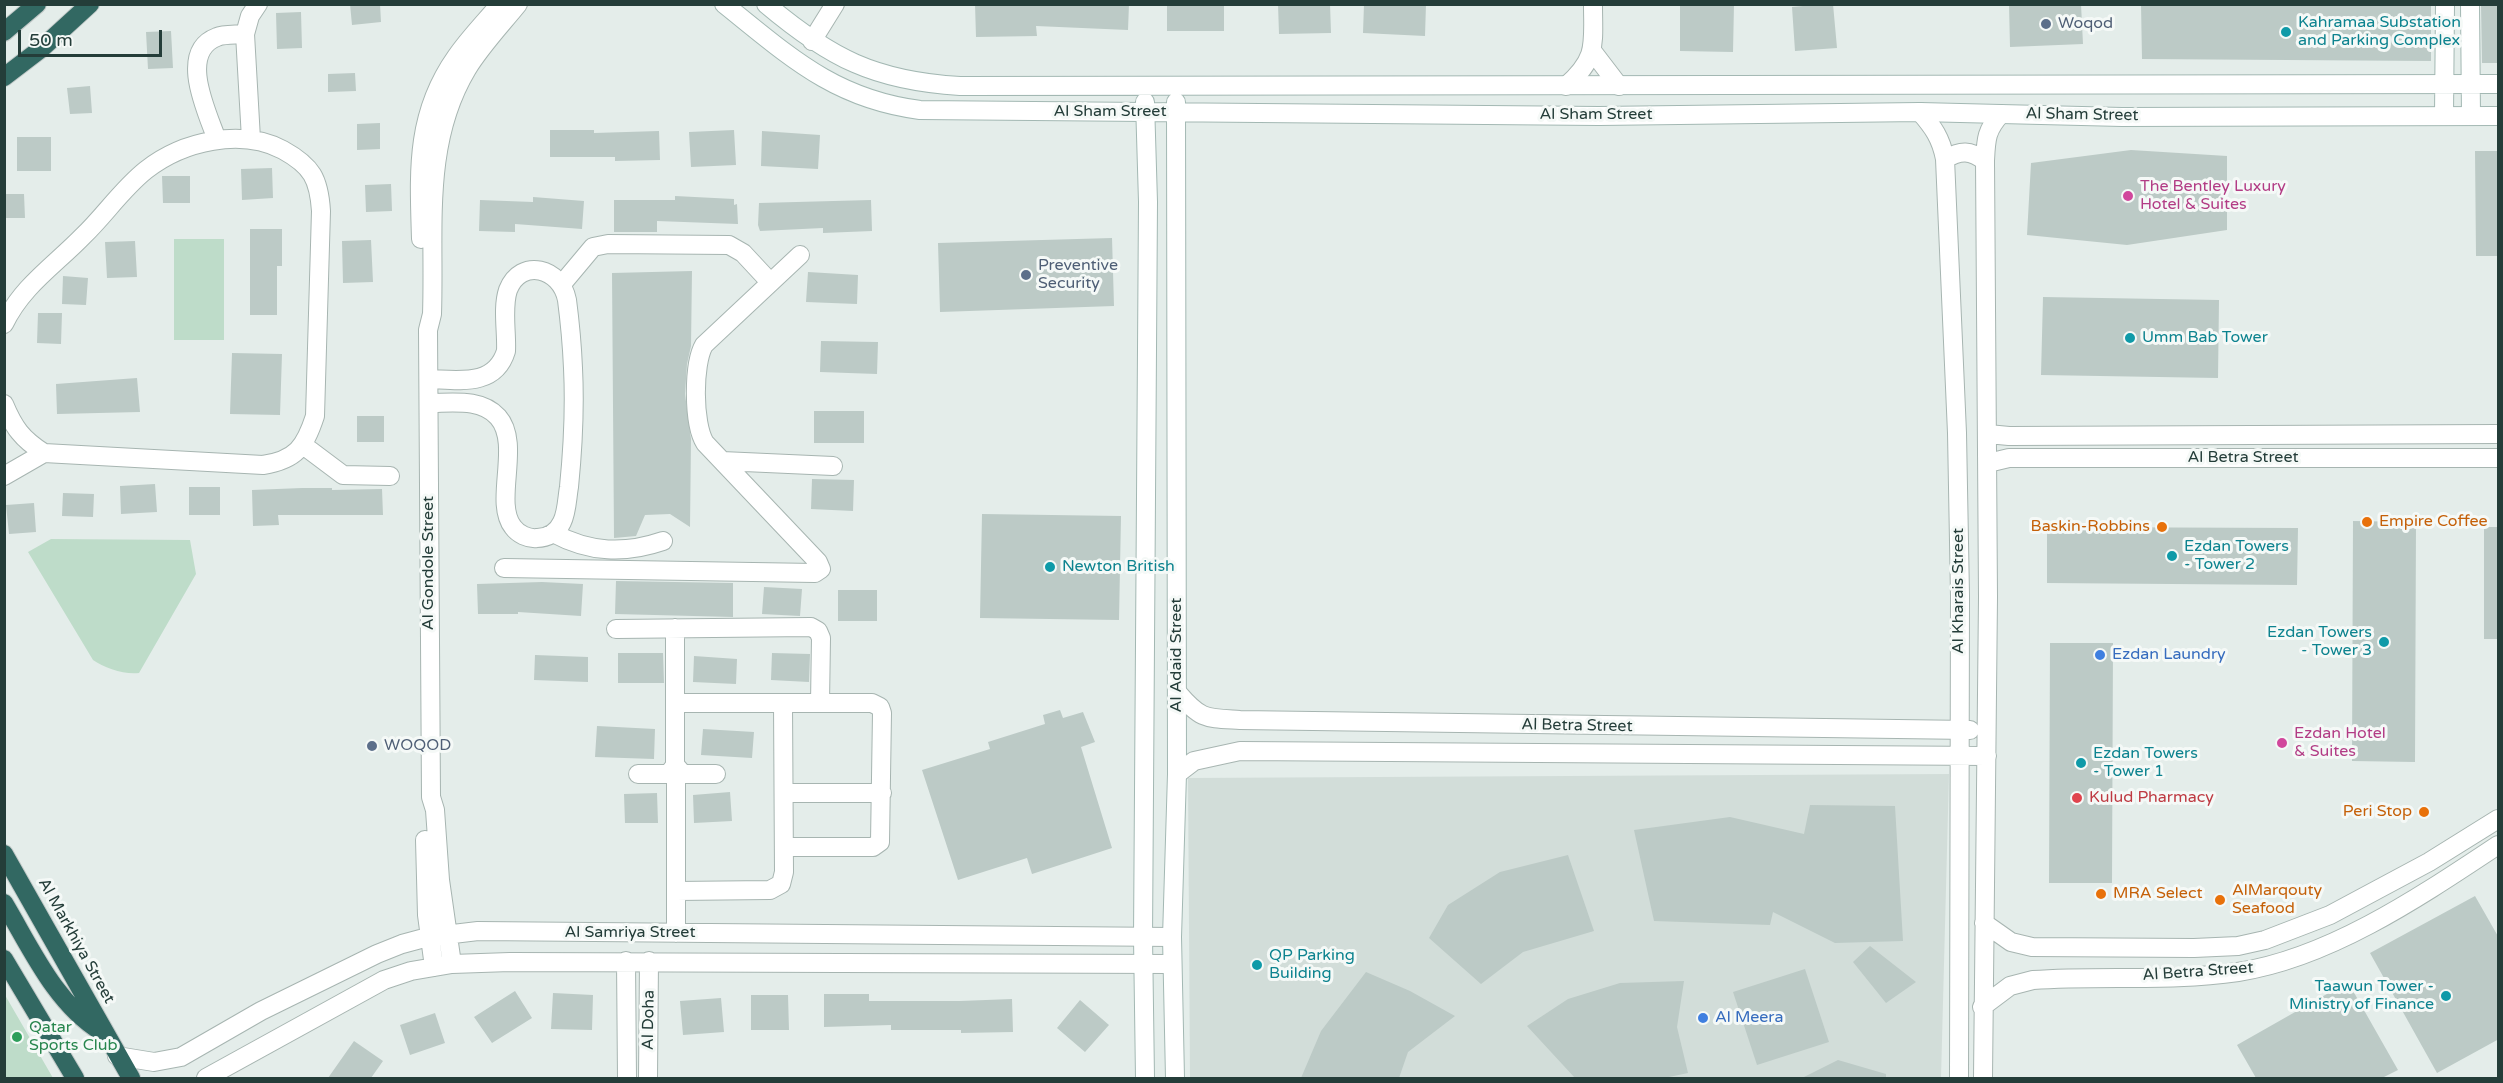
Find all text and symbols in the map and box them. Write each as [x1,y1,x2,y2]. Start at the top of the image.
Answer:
place label: Kahramaa Substation and Parking Complex [2298,13,2461,51]
place label: Woqod [2058,14,2113,34]
marker: Woqod [2039,17,2053,31]
scale bar [21,18,165,56]
marker: Kahramaa Substation and Parking Complex [2279,25,2293,39]
text: 50 m [29,29,73,51]
street label: Al Sham Street [1053,102,1167,122]
street label: Al Sham Street [2025,104,2139,126]
street label: Al Sham Street [1539,105,1653,125]
place label: The Bentley Luxury Hotel & Suites [2140,177,2286,215]
marker: The Bentley Luxury Hotel & Suites [2121,189,2135,203]
place label: Preventive Security [1038,256,1118,294]
marker: Preventive Security [1019,268,1033,282]
place label: Umm Bab Tower [2142,328,2268,348]
marker: Umm Bab Tower [2123,331,2137,345]
street label: Al Betra Street [2187,448,2299,468]
street label: Al Gondole Street [419,496,439,630]
place label: Empire Coffee [2379,512,2488,532]
marker: Empire Coffee [2360,515,2374,529]
place label: Baskin-Robbins [2031,517,2150,537]
marker: Baskin-Robbins [2155,520,2169,534]
street label: Al Kharais Street [1949,528,1969,654]
place label: Ezdan Towers - Tower 2 [2184,537,2289,575]
marker: Ezdan Towers - Tower 2 [2165,549,2179,563]
place label: Newton British [1062,557,1175,577]
marker: Newton British [1043,560,1057,574]
street label: Al Adaid Street [1167,598,1187,712]
place label: Ezdan Towers - Tower 3 [2267,623,2372,661]
marker: Ezdan Towers - Tower 3 [2377,635,2391,649]
place label: Ezdan Laundry [2112,645,2226,665]
marker: Ezdan Laundry [2093,648,2107,662]
street label: Al Betra Street [1521,715,1633,737]
place label: Ezdan Hotel & Suites [2294,724,2386,762]
place label: WOQOD [384,736,451,756]
marker: Ezdan Hotel & Suites [2275,736,2289,750]
marker: WOQOD [365,739,379,753]
place label: Ezdan Towers - Tower 1 [2093,744,2198,782]
marker: Ezdan Towers - Tower 1 [2074,756,2088,770]
place label: Kulud Pharmacy [2089,788,2214,808]
marker: Kulud Pharmacy [2070,791,2084,805]
place label: Peri Stop [2343,802,2412,822]
marker: Peri Stop [2417,805,2431,819]
street label: Al Markhiya Street [34,875,118,1007]
place label: AlMarqouty Seafood [2232,881,2322,919]
place label: MRA Select [2113,884,2203,904]
marker: MRA Select [2094,887,2108,901]
marker: AlMarqouty Seafood [2213,893,2227,907]
street label: Al Samriya Street [564,923,696,943]
place label: QP Parking Building [1269,946,1355,984]
marker: QP Parking Building [1250,958,1264,972]
street label: Al Betra Street [2142,959,2254,985]
place label: Taawun Tower - Ministry of Finance [2289,977,2434,1015]
marker: Taawun Tower - Ministry of Finance [2439,989,2453,1003]
street label: Al Doha [639,990,659,1050]
place label: Al Meera [1715,1008,1783,1028]
marker: Al Meera [1696,1011,1710,1025]
place label: Qatar Sports Club [29,1018,118,1056]
marker: Qatar Sports Club [10,1030,24,1044]

